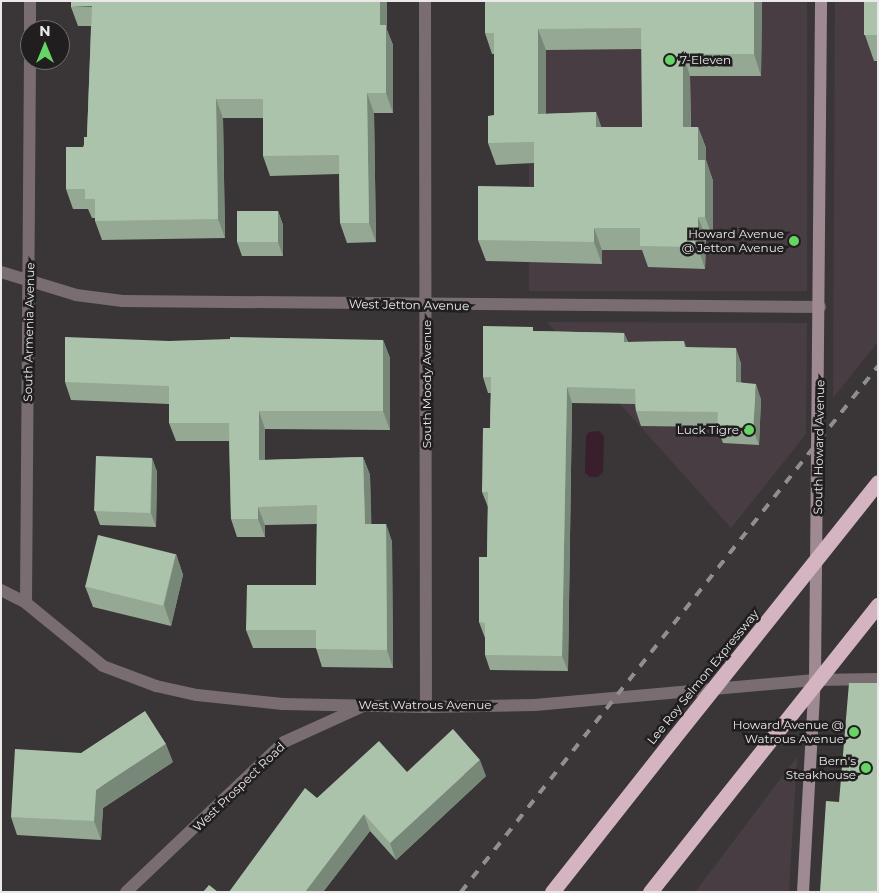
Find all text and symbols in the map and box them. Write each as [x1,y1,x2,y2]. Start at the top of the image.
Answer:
north arrow [20,20,70,70]
text: N [39,22,51,40]
place label: 7-Eleven [680,53,731,67]
marker: 7-Eleven [664,54,676,66]
place label: Howard Avenue @ Jetton Avenue [682,227,784,255]
marker: Howard Avenue @ Jetton Avenue [788,235,800,247]
street label: South Armenia Avenue [21,262,37,402]
street label: West Jetton Avenue [349,297,469,313]
street label: South Moody Avenue [420,320,434,448]
street label: South Howard Avenue [811,379,827,515]
place label: Luck Tigre [677,423,739,437]
marker: Luck Tigre [743,424,755,436]
street label: Lee Roy Selmon Expressway [644,607,762,747]
street label: West Watrous Avenue [359,698,491,712]
place label: Howard Avenue @ Watrous Avenue [733,718,844,746]
marker: Howard Avenue @ Watrous Avenue [848,726,860,738]
street label: West Prospect Road [190,740,288,834]
place label: Bern's Steakhouse [786,754,856,782]
marker: Bern's Steakhouse [860,762,872,774]

